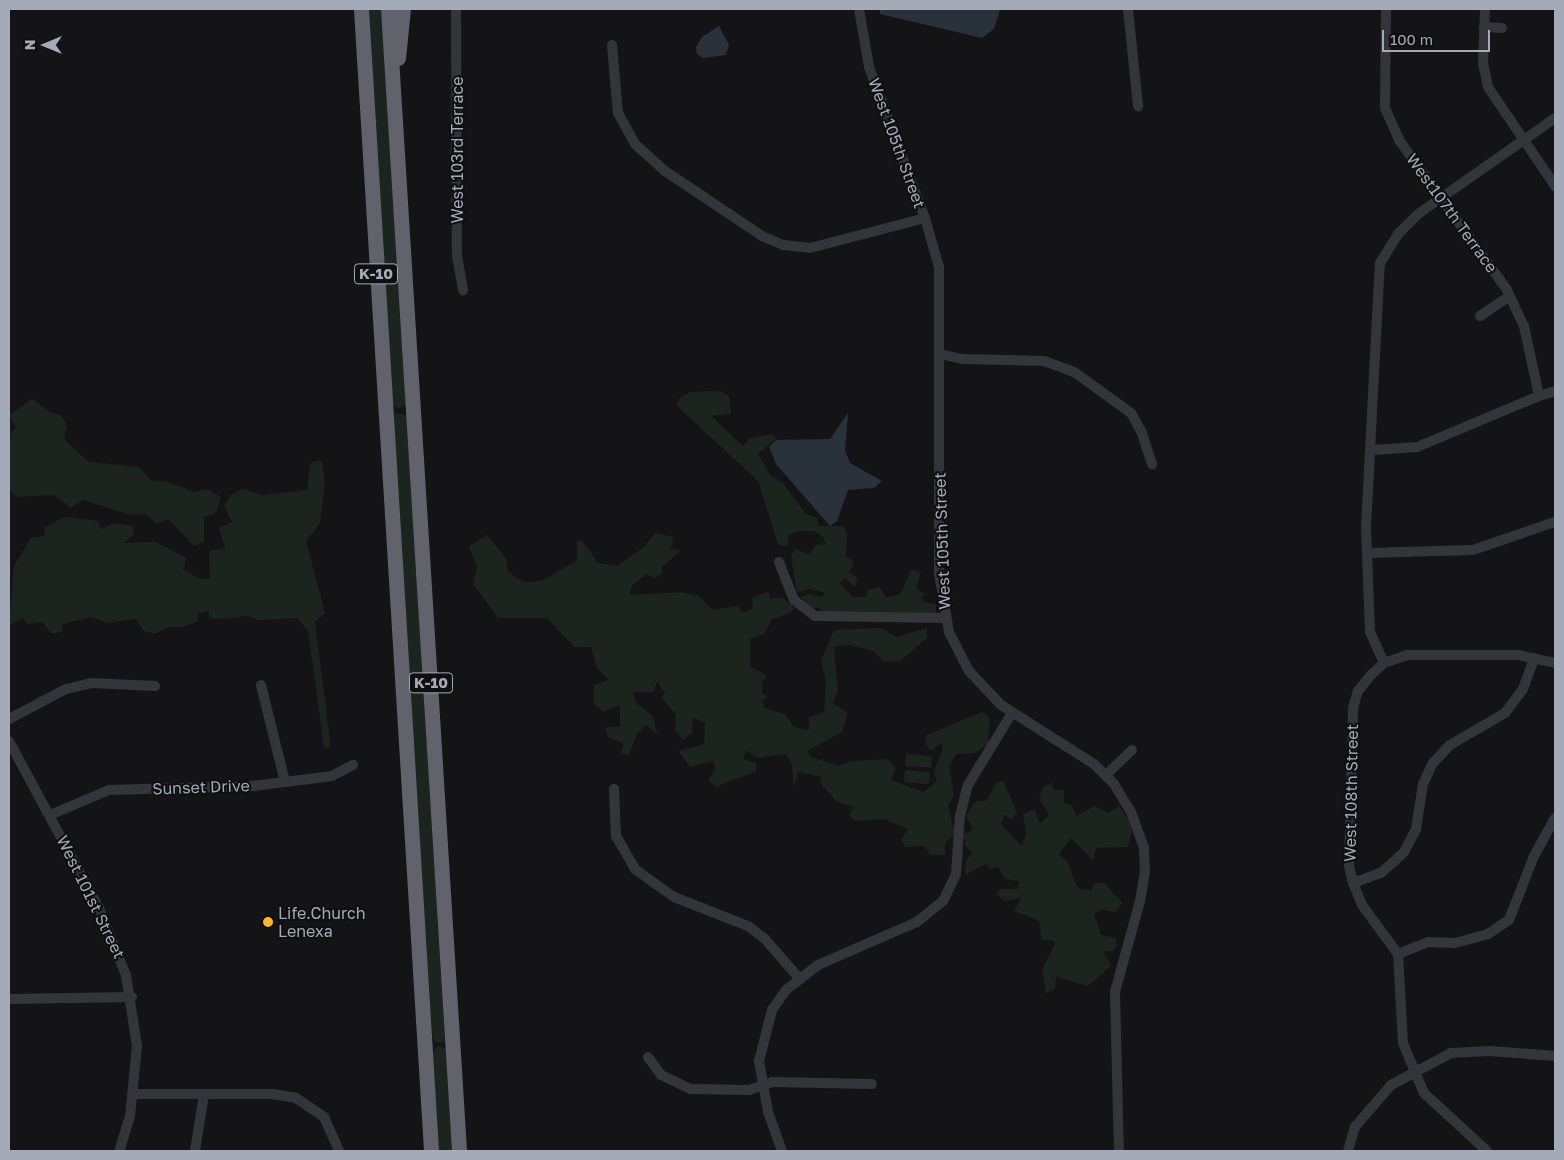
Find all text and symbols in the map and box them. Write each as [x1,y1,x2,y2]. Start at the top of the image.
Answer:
north arrow [20,20,70,70]
scale bar [1384,20,1492,52]
text: 100 m [1390,30,1433,48]
text: N [21,40,38,50]
street label: West 105th Street [864,75,930,211]
street label: West 103rd Terrace [447,77,467,223]
street label: West107th Terrace [1402,150,1502,276]
road number: K-10 [354,262,398,286]
street label: West 105th Street [930,472,954,610]
road number: K-10 [408,670,454,696]
street label: West 108th Street [1340,724,1362,862]
street label: Sunset Drive [152,776,250,798]
street label: West 101st Street [53,832,129,962]
place label: Life.Church Lenexa [278,903,366,941]
marker: Life.Church Lenexa [262,916,274,928]

